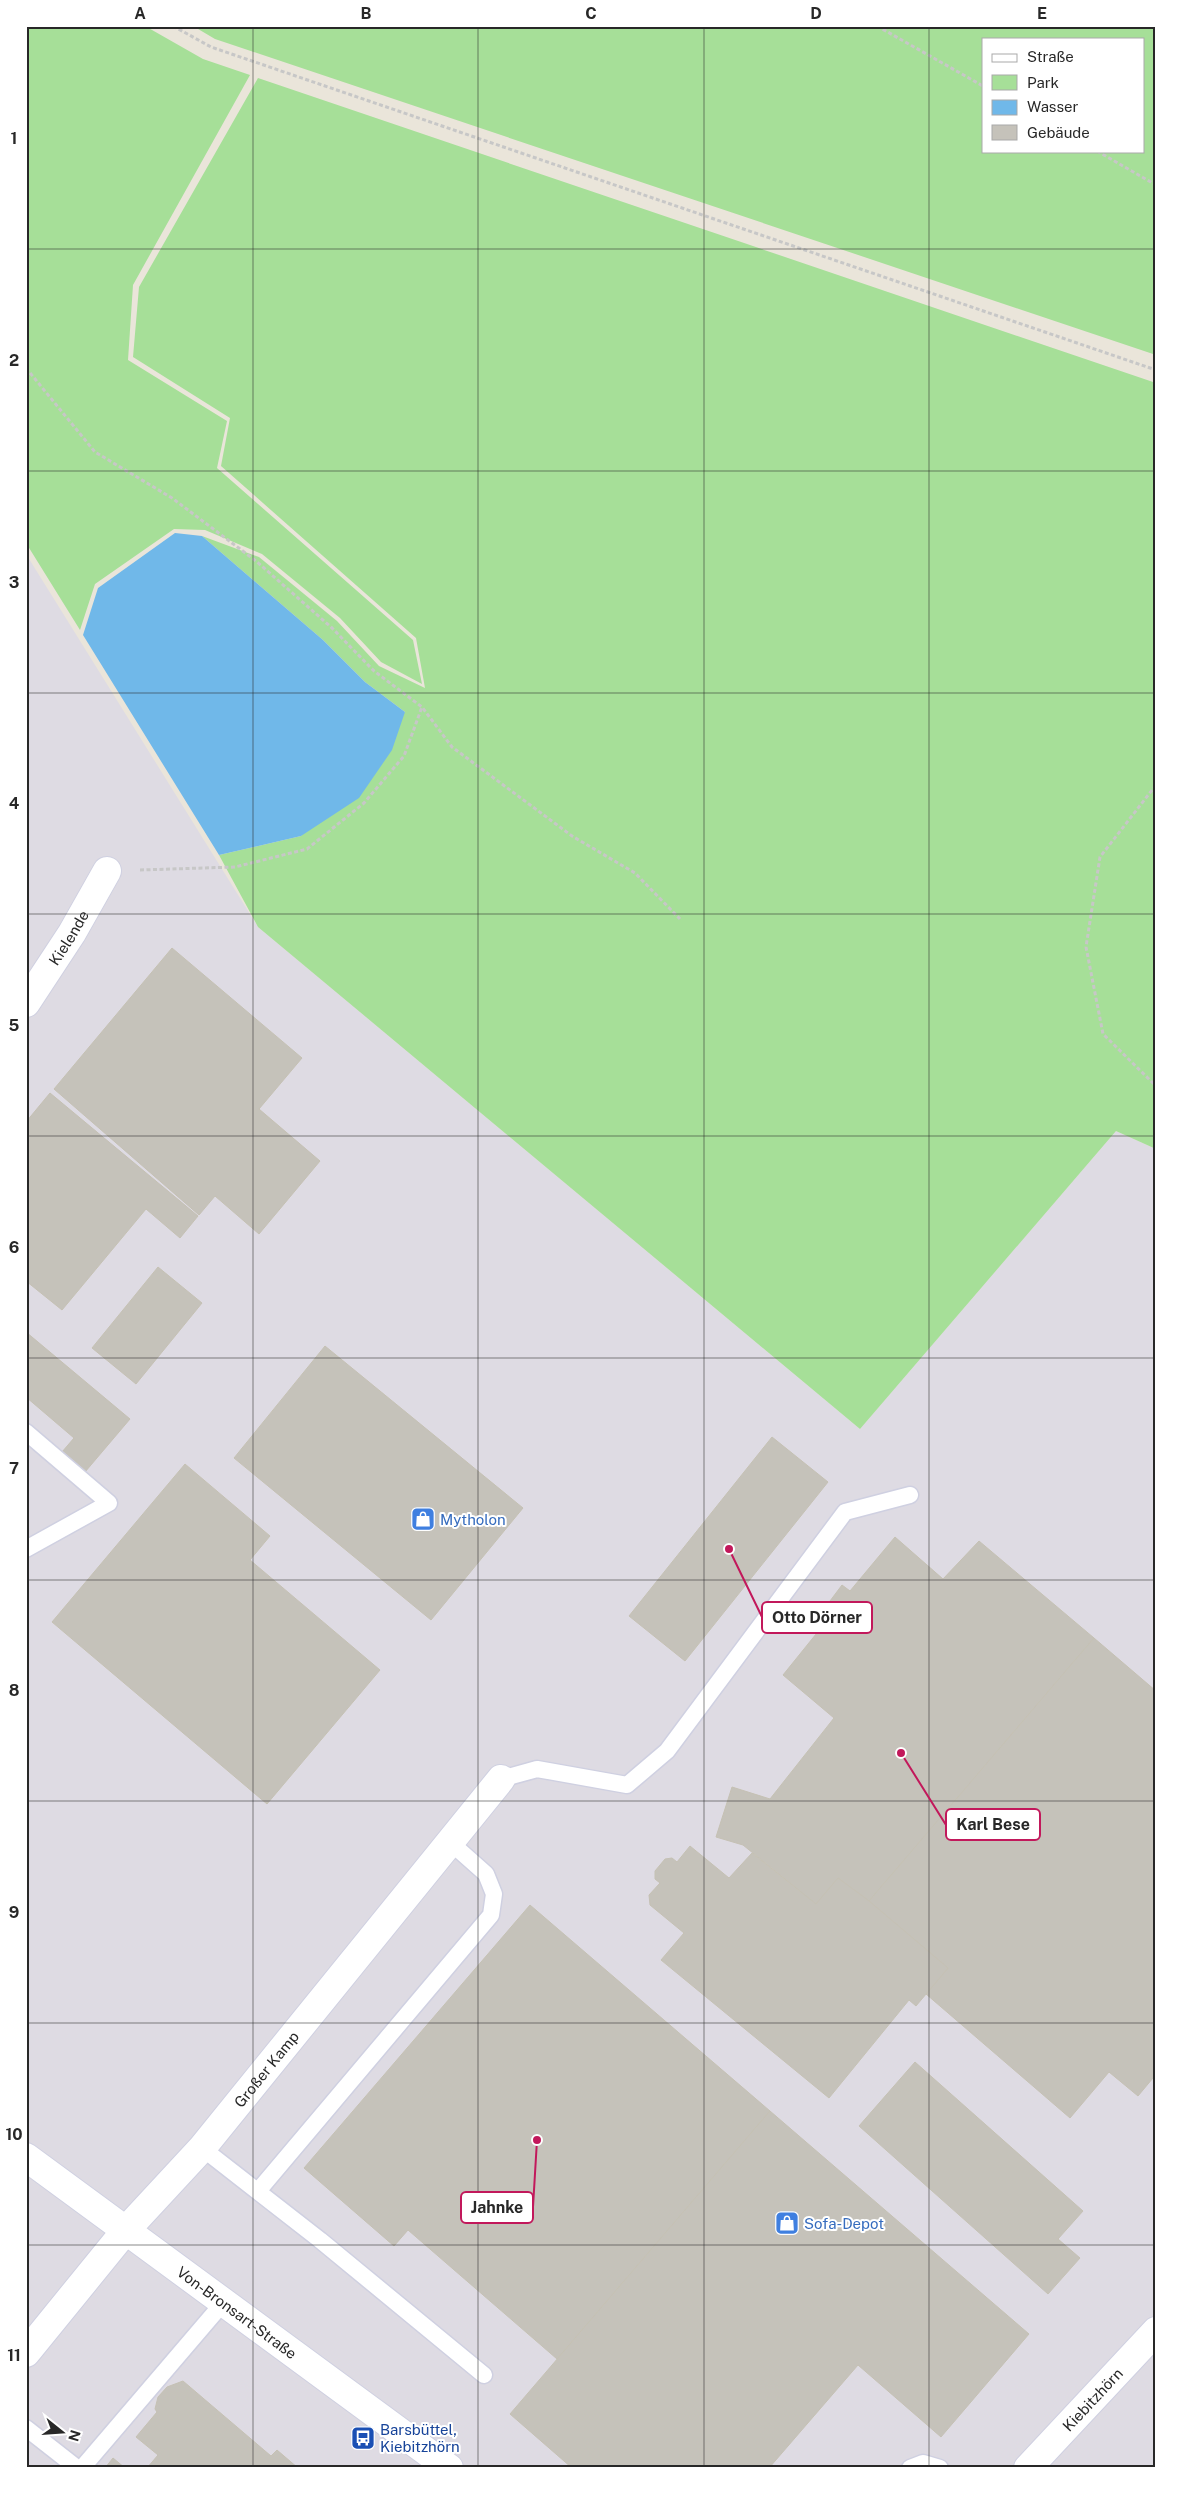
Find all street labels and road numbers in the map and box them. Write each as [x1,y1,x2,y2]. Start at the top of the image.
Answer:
street label: Kielende [45,907,92,968]
street label: Großer Kamp [230,2028,302,2110]
street label: Von-Bronsart-Straße [174,2263,300,2362]
street label: Kiebitzhörn [1059,2364,1126,2434]

